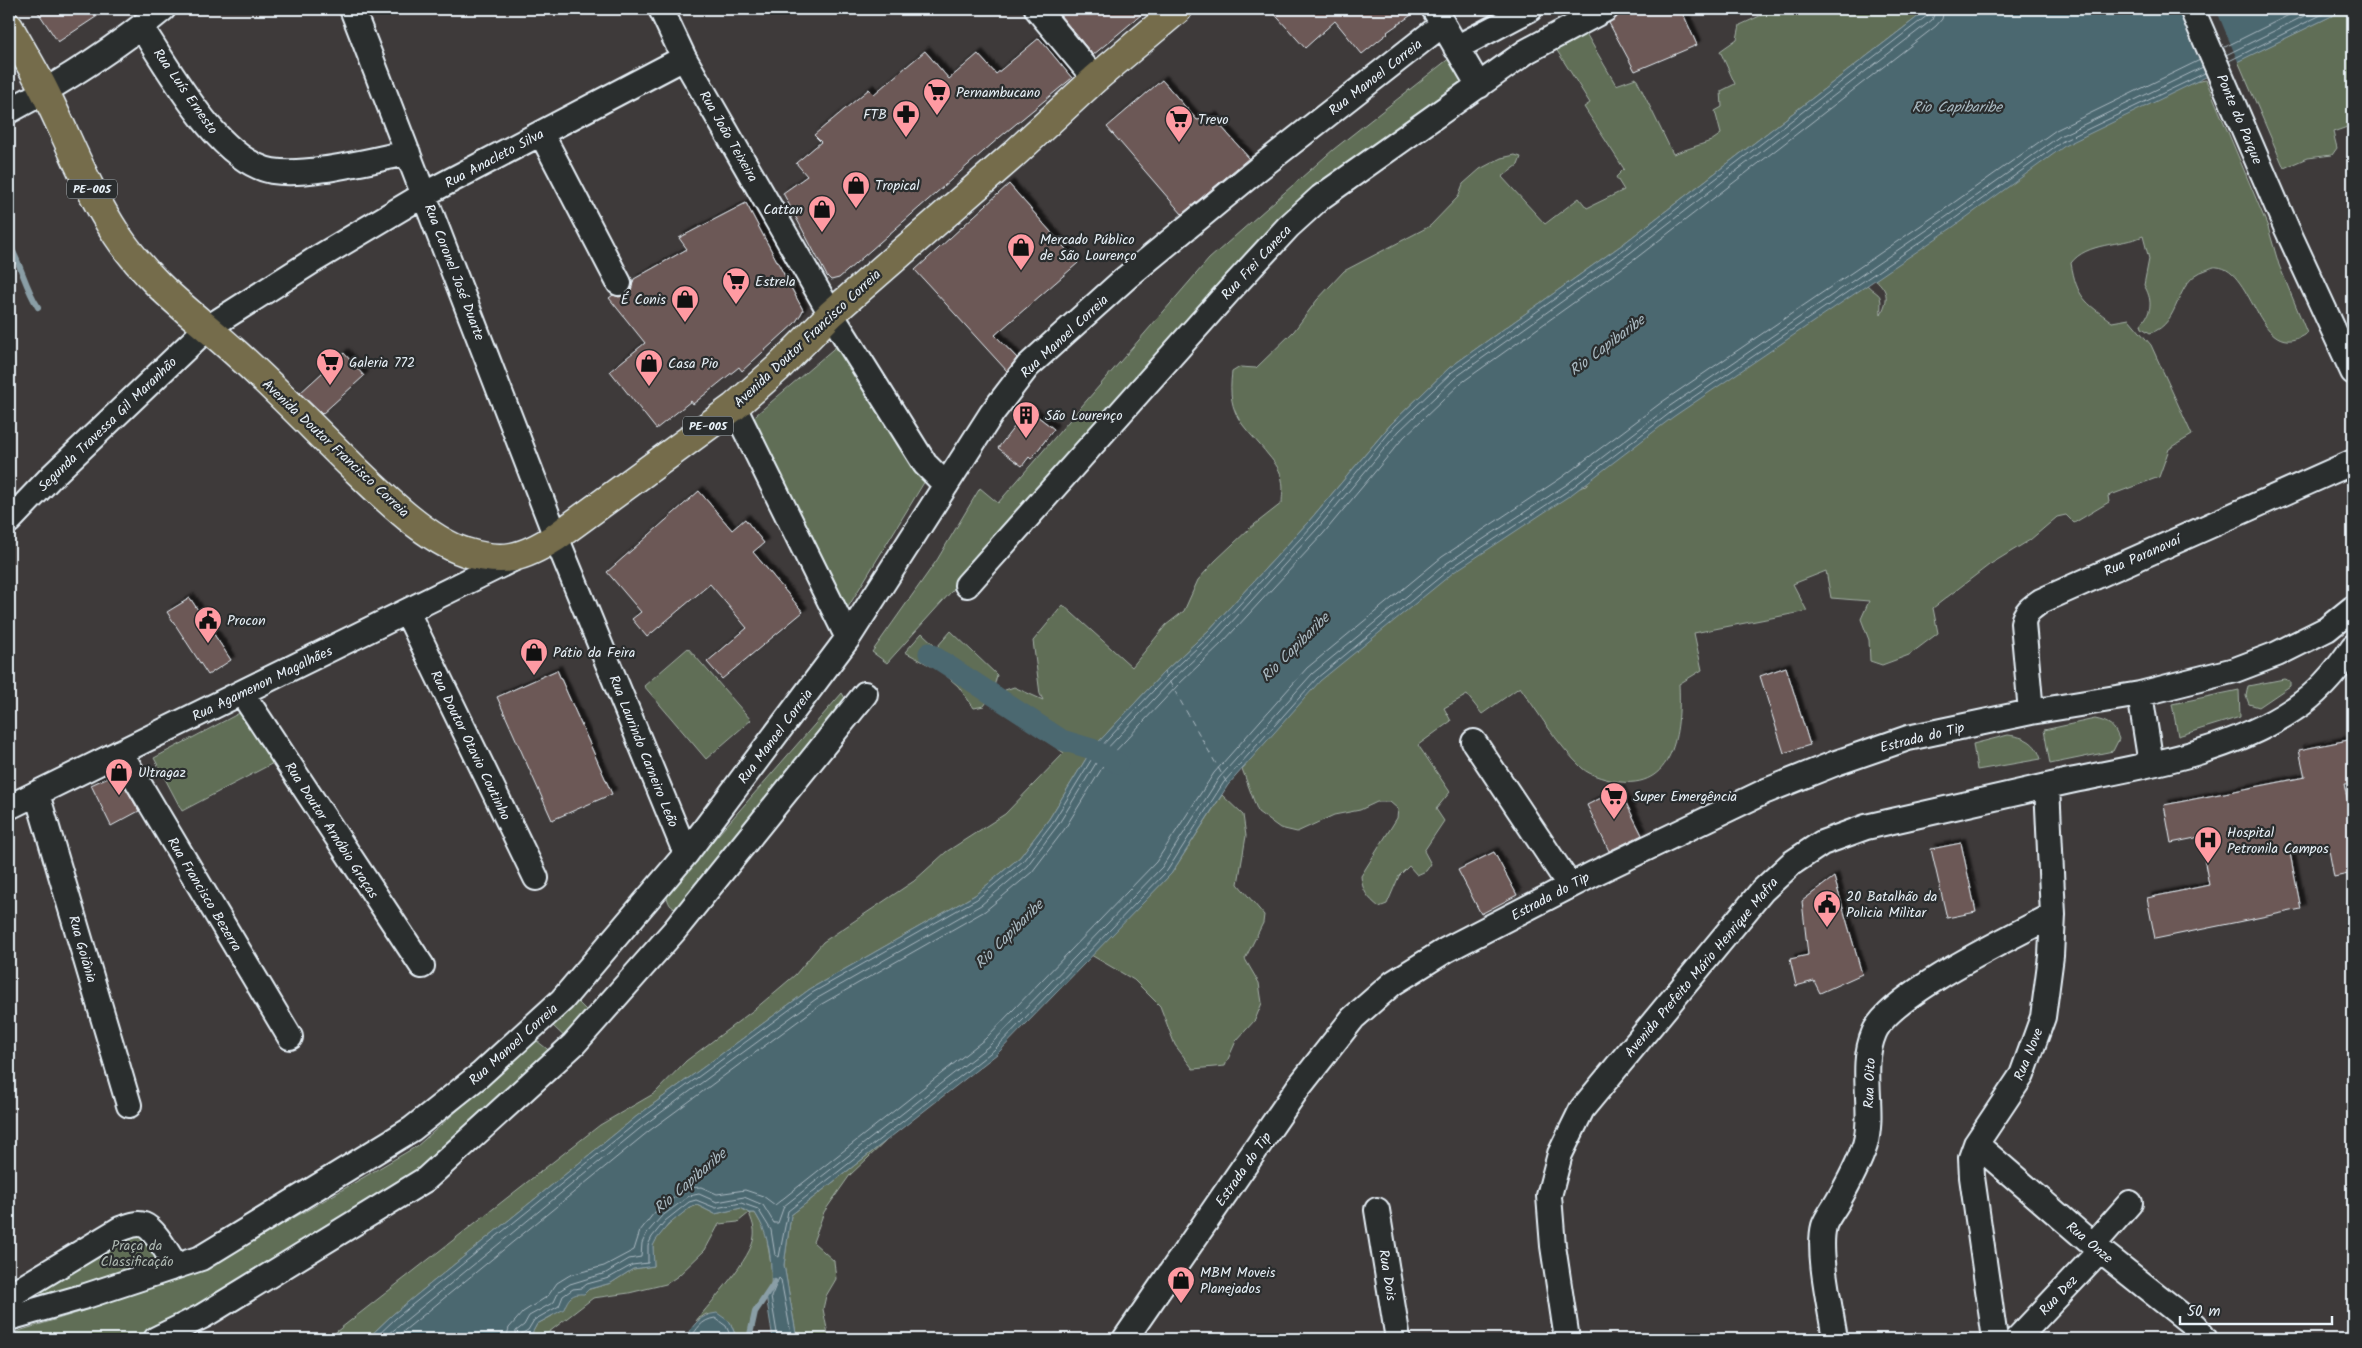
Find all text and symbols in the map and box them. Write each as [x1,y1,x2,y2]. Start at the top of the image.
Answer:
street label: Rua Manoel Correia [1324,34,1427,122]
street label: Rua Luís Ernesto [147,44,223,139]
street label: Ponte do Parque [2210,71,2268,169]
supermarket icon: Pernambucano [922,77,952,116]
place label: Pernambucano [956,82,1040,104]
street label: Rua João Teixeira [693,87,763,186]
water label: Rio Capibaribe [1912,96,2003,120]
pharmacy icon: FTB [891,99,921,138]
place label: FTB [863,104,887,126]
supermarket icon: Trevo [1164,104,1194,143]
place label: Trevo [1198,109,1229,131]
street label: Rua Anacleto Silva [441,123,548,194]
shop icon: Tropical [841,170,871,209]
place label: Tropical [875,175,920,197]
road number: PE-005 [67,180,117,198]
shop icon: Cattan [807,194,837,233]
place label: Cattan [763,199,803,221]
street label: Rua Coronel José Duarte [418,201,491,345]
street label: Rua Frei Caneca [1216,220,1297,305]
place label: Mercado Público de São Lourenço [1040,229,1137,267]
shop icon: Mercado Público de São Lourenço [1006,232,1036,271]
street label: Avenida Doutor Francisco Correia [729,264,886,413]
supermarket icon: Estrela [721,266,751,305]
place label: Estrela [755,271,796,293]
shop icon: É Conis [670,284,700,323]
place label: É Conis [621,289,666,311]
street label: Rua Manoel Correia [1015,290,1114,384]
water label: Rio Capibaribe [1564,308,1652,382]
supermarket icon: Galeria 772 [315,347,345,386]
shop icon: Casa Pio [634,348,664,387]
street label: Segunda Travessa Gil Maranhão [33,352,182,497]
place label: Galeria 772 [349,352,415,374]
place label: Casa Pio [668,353,718,375]
street label: Avenida Doutor Francisco Correia [257,374,414,523]
building icon: São Lourenço [1011,400,1041,439]
place label: São Lourenço [1045,405,1123,427]
road number: PE-005 [683,416,733,436]
street label: Rua Paranavaí [2100,528,2187,583]
public building icon: Procon [193,605,223,644]
water label: Rio Capibaribe [1255,607,1337,688]
place label: Procon [227,610,266,632]
shop icon: Pátio da Feira [519,637,549,676]
street label: Rua Agamenon Magalhães [189,640,336,727]
place label: Pátio da Feira [553,642,635,664]
street label: Rua Doutor Otavio Coutinho [424,667,516,824]
street label: Rua Laurindo Carneiro Leão [602,672,684,831]
street label: Rua Manoel Correia [733,684,819,789]
street label: Estrada do Tip [1878,717,1967,759]
shop icon: Ultragaz [104,757,134,796]
street label: Rua Doutor Arnóbio Graças [279,758,384,903]
place label: Ultragaz [138,762,186,784]
supermarket icon: Super Emergência [1599,781,1629,820]
place label: Super Emergência [1633,786,1737,808]
place label: Hospital Petronila Campos [2227,822,2329,860]
hospital icon: Hospital Petronila Campos [2193,825,2223,864]
street label: Rua Francisco Bezerra [161,833,247,956]
street label: Estrada do Tip [1507,867,1594,927]
street label: Avenida Prefeito Mário Henrique Mafra [1620,873,1784,1063]
place label: 20 Batalhão da Policia Militar [1846,886,1937,924]
public building icon: 20 Batalhão da Policia Militar [1812,889,1842,928]
water label: Rio Capibaribe [969,894,1051,975]
street label: Rua Goiânia [62,913,102,986]
street label: Rua Manoel Correia [464,998,563,1091]
street label: Rua Nove [2008,1024,2050,1084]
street label: Rua Oito [1858,1057,1882,1109]
street label: Estrada do Tip [1210,1128,1278,1211]
water label: Rio Capibaribe [649,1142,733,1220]
street label: Rua Onze [2061,1216,2118,1270]
park label: Praça da Classificação [100,1235,174,1273]
street label: Rua Dois [1372,1248,1402,1302]
place label: MBM Moveis Planejados [1200,1262,1276,1300]
shop icon: MBM Moveis Planejados [1166,1265,1196,1304]
street label: Rua Dez [2034,1270,2083,1321]
scale bar [2180,1293,2332,1325]
text: 50 m [2187,1300,2221,1324]

